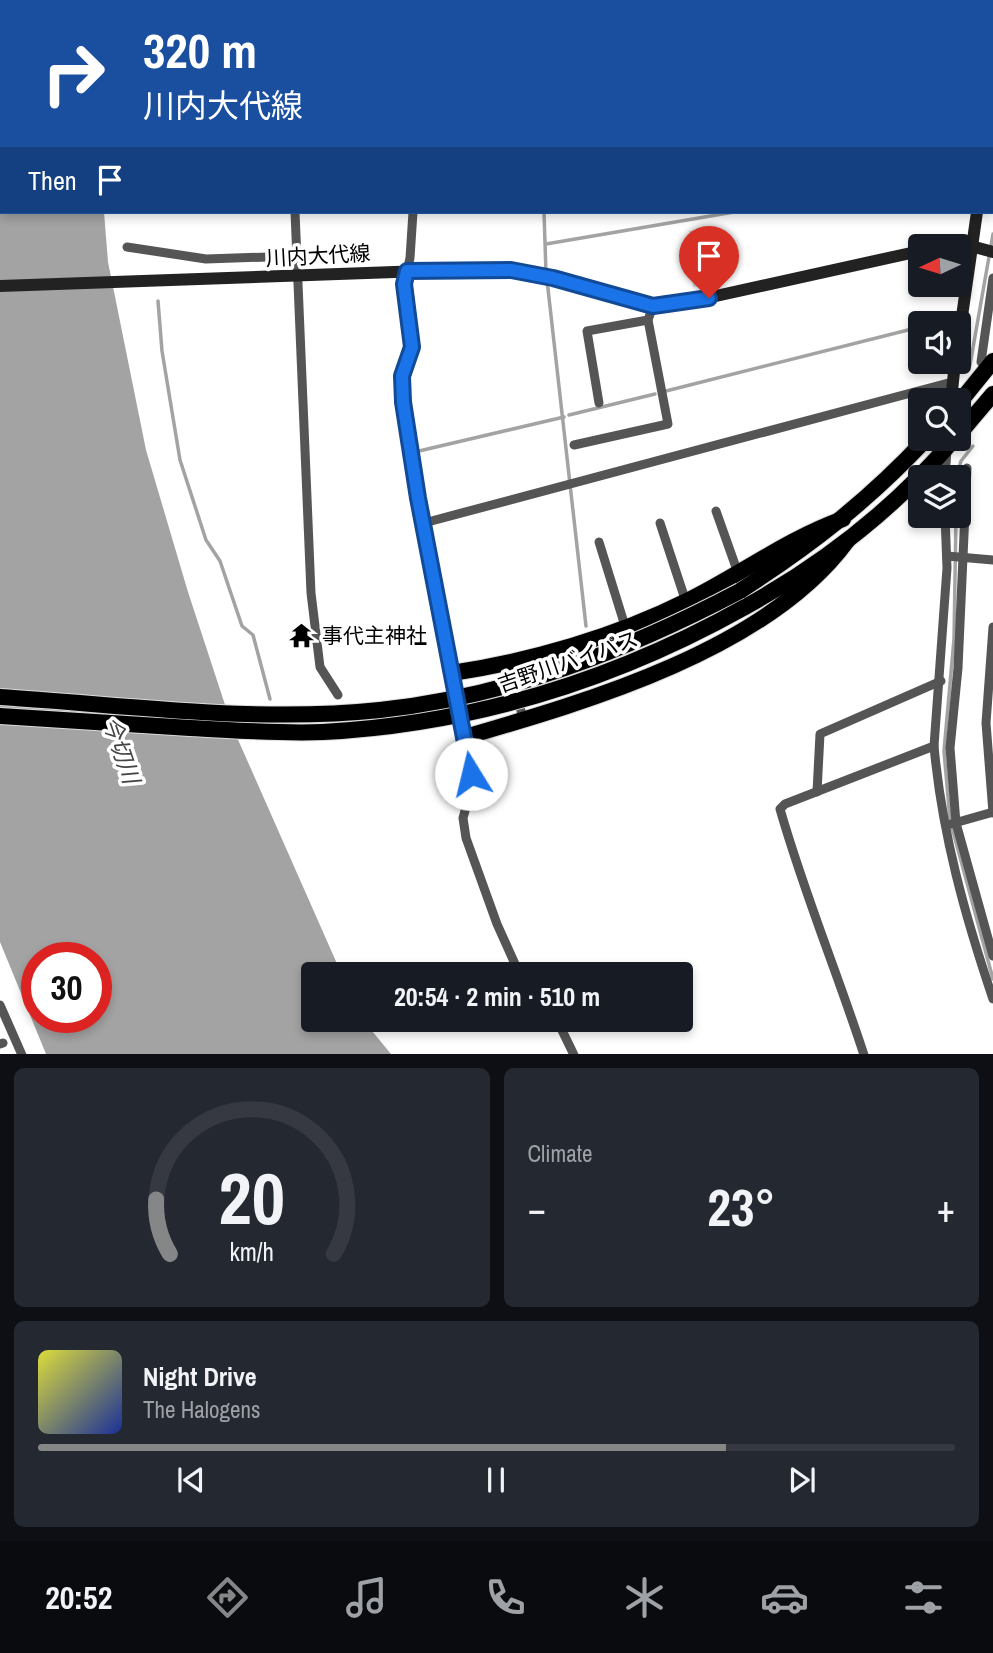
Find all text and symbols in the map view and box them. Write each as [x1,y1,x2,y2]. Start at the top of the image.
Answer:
text: 320 m [143,17,257,83]
icon: right [28,28,119,119]
text: 川内大代線 [143,84,303,127]
icon: arrive [91,161,129,199]
text: Then [28,163,77,198]
pin [679,226,739,298]
north arrow [908,234,971,298]
map controls [908,234,971,528]
icon: arrive [690,237,728,275]
street label: 川内大代線 [265,238,371,273]
button: sound [908,311,971,374]
button: search [908,388,971,451]
button: layers [908,465,971,528]
place label: 事代主神社 [322,621,427,650]
temple icon: 事代主神社 [288,622,316,650]
street label: 吉野川バイパス [494,624,642,699]
water label: 今切川 [96,712,148,790]
position arrow [434,737,508,811]
speed limit sign: 30 [21,942,112,1033]
text: 20:54 · 2 min · 510 m [394,979,600,1014]
text: Climate [528,1138,592,1169]
text: 20 [219,1149,285,1247]
text: 23° [707,1172,775,1242]
text: − [528,1183,546,1234]
text: + [937,1183,955,1234]
text: km/h [230,1234,274,1268]
text: Night Drive [143,1359,257,1394]
text: The Halogens [143,1394,260,1425]
icon: previous [172,1461,210,1499]
icon: pause [477,1461,515,1499]
icon: next [783,1461,821,1499]
icon: directions [203,1573,252,1622]
icon: music [342,1573,391,1622]
icon: phone [481,1573,530,1622]
icon: climate [620,1573,669,1622]
icon: car [760,1573,809,1622]
icon: filters [899,1573,948,1622]
text: 20:52 [45,1576,112,1619]

